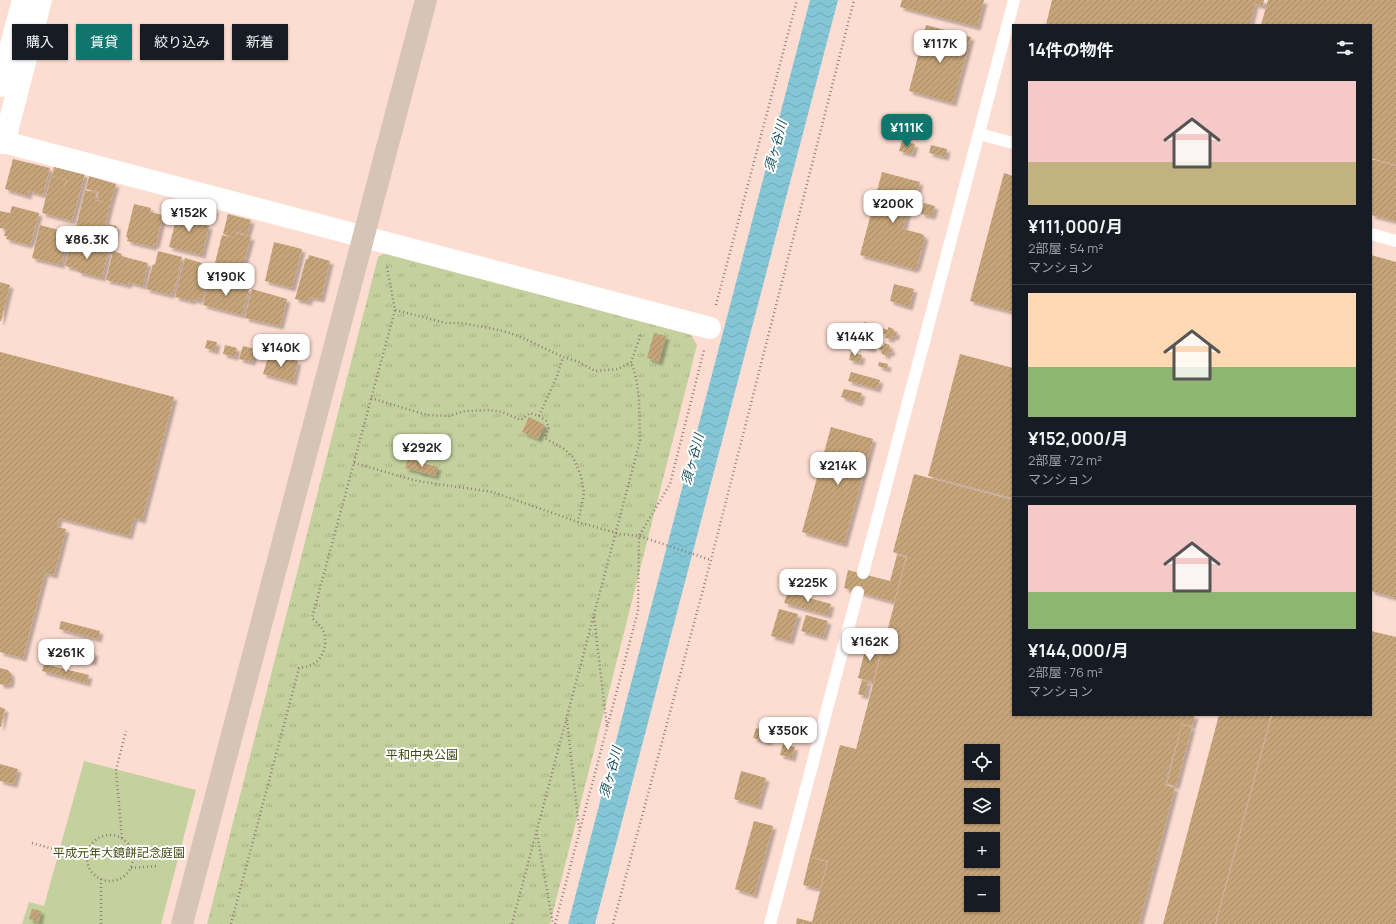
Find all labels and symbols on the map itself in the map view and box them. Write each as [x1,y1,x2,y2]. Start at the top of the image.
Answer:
pin: ¥117K [912,30,968,64]
pin: ¥111K [879,114,935,148]
water label: 須ヶ谷川 [760,117,791,173]
pin: ¥200K [865,190,921,224]
pin: ¥152K [161,199,217,233]
pin: ¥86.3K [54,226,120,260]
pin: ¥190K [198,263,254,297]
pin: ¥144K [827,323,883,357]
pin: ¥140K [253,334,309,368]
water label: 須ヶ谷川 [677,430,708,486]
pin: ¥292K [394,434,450,468]
pin: ¥214K [810,452,866,486]
pin: ¥225K [780,569,836,603]
pin: ¥162K [842,628,898,662]
pin: ¥261K [38,639,94,673]
pin: ¥350K [760,717,816,751]
water label: 須ヶ谷川 [595,743,626,799]
park label: 平和中央公園 [386,746,458,763]
park label: 平成元年大鏡餅記念庭園 [53,844,185,861]

